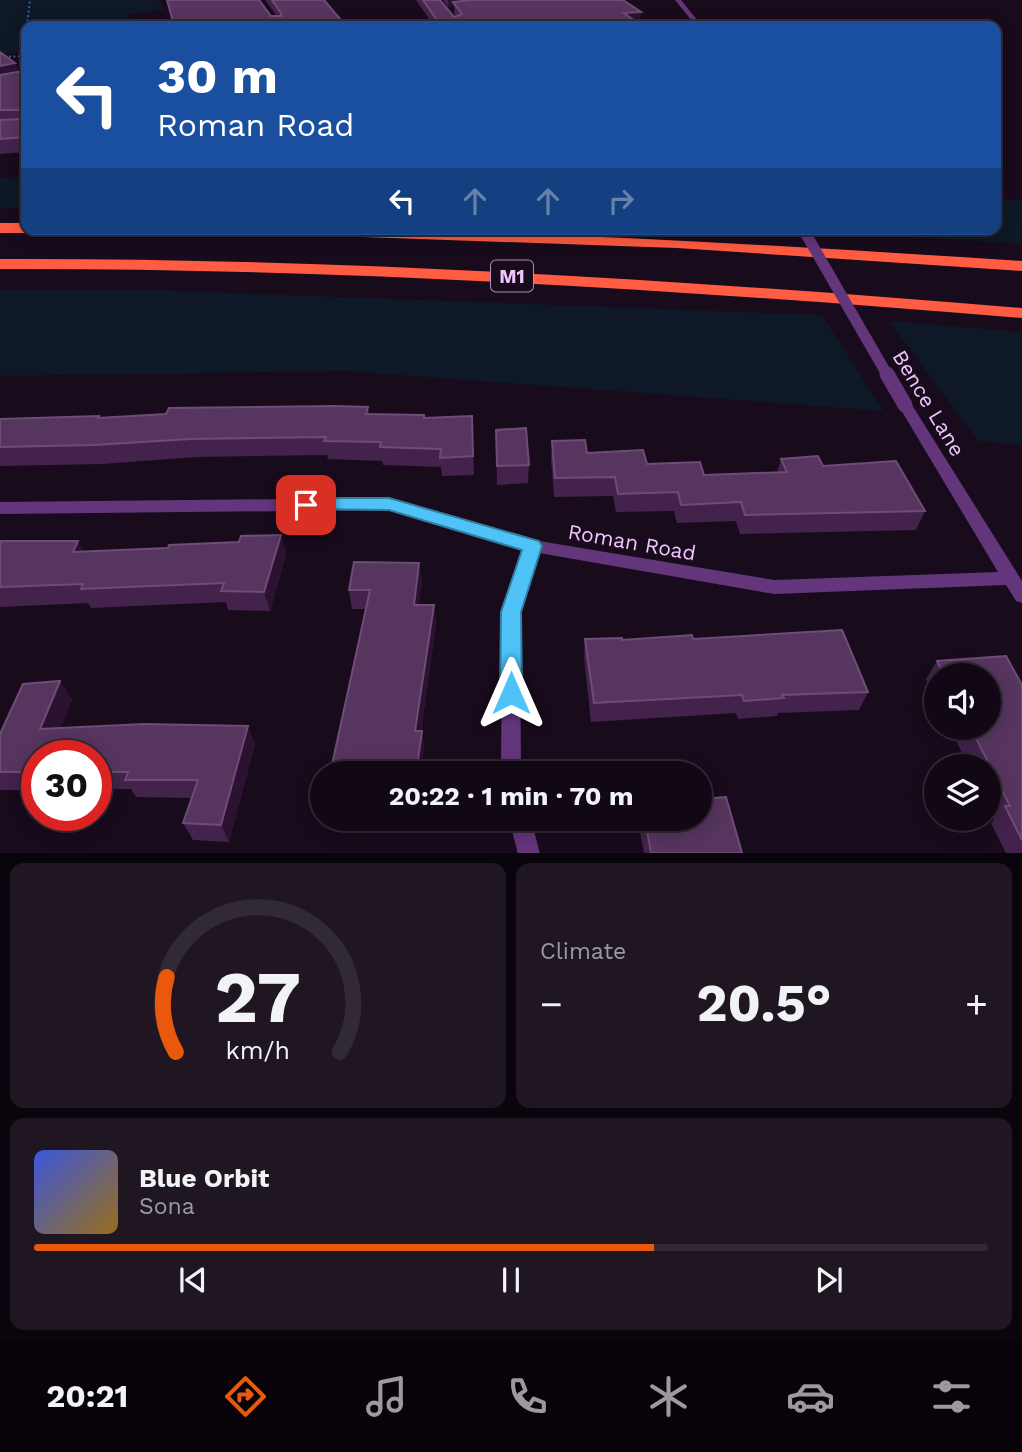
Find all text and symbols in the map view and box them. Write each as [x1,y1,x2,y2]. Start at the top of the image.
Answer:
text: 30 m [157,47,278,105]
icon: left [42,49,133,140]
text: Roman Road [157,106,354,144]
icon: left [383,182,421,220]
icon: ahead [456,182,494,220]
icon: ahead [529,182,567,220]
icon: right [602,182,640,220]
road number: M1 [491,260,533,292]
street label: Bence Lane [888,345,970,461]
pin [276,475,336,535]
icon: arrive [287,486,325,524]
street label: Roman Road [566,518,698,566]
position arrow [474,656,548,730]
map controls [924,663,1001,831]
button: sound [924,663,1001,740]
speed limit sign: 30 [21,740,112,831]
button: layers [924,754,1001,831]
text: 20:22 · 1 min · 70 m [389,781,633,811]
text: Climate [540,938,626,965]
text: 27 [215,954,301,1040]
text: 20.5° [696,973,832,1034]
text: − [540,982,563,1026]
text: + [965,982,988,1026]
text: km/h [226,1035,290,1064]
text: Blue Orbit [139,1163,269,1193]
text: Sona [139,1193,195,1220]
icon: previous [174,1261,212,1299]
icon: pause [492,1261,530,1299]
icon: next [810,1261,848,1299]
icon: directions [221,1372,270,1421]
icon: music [362,1372,411,1421]
icon: phone [503,1372,552,1421]
icon: climate [644,1372,693,1421]
icon: car [786,1372,835,1421]
icon: filters [927,1372,976,1421]
text: 20:21 [46,1377,128,1415]

